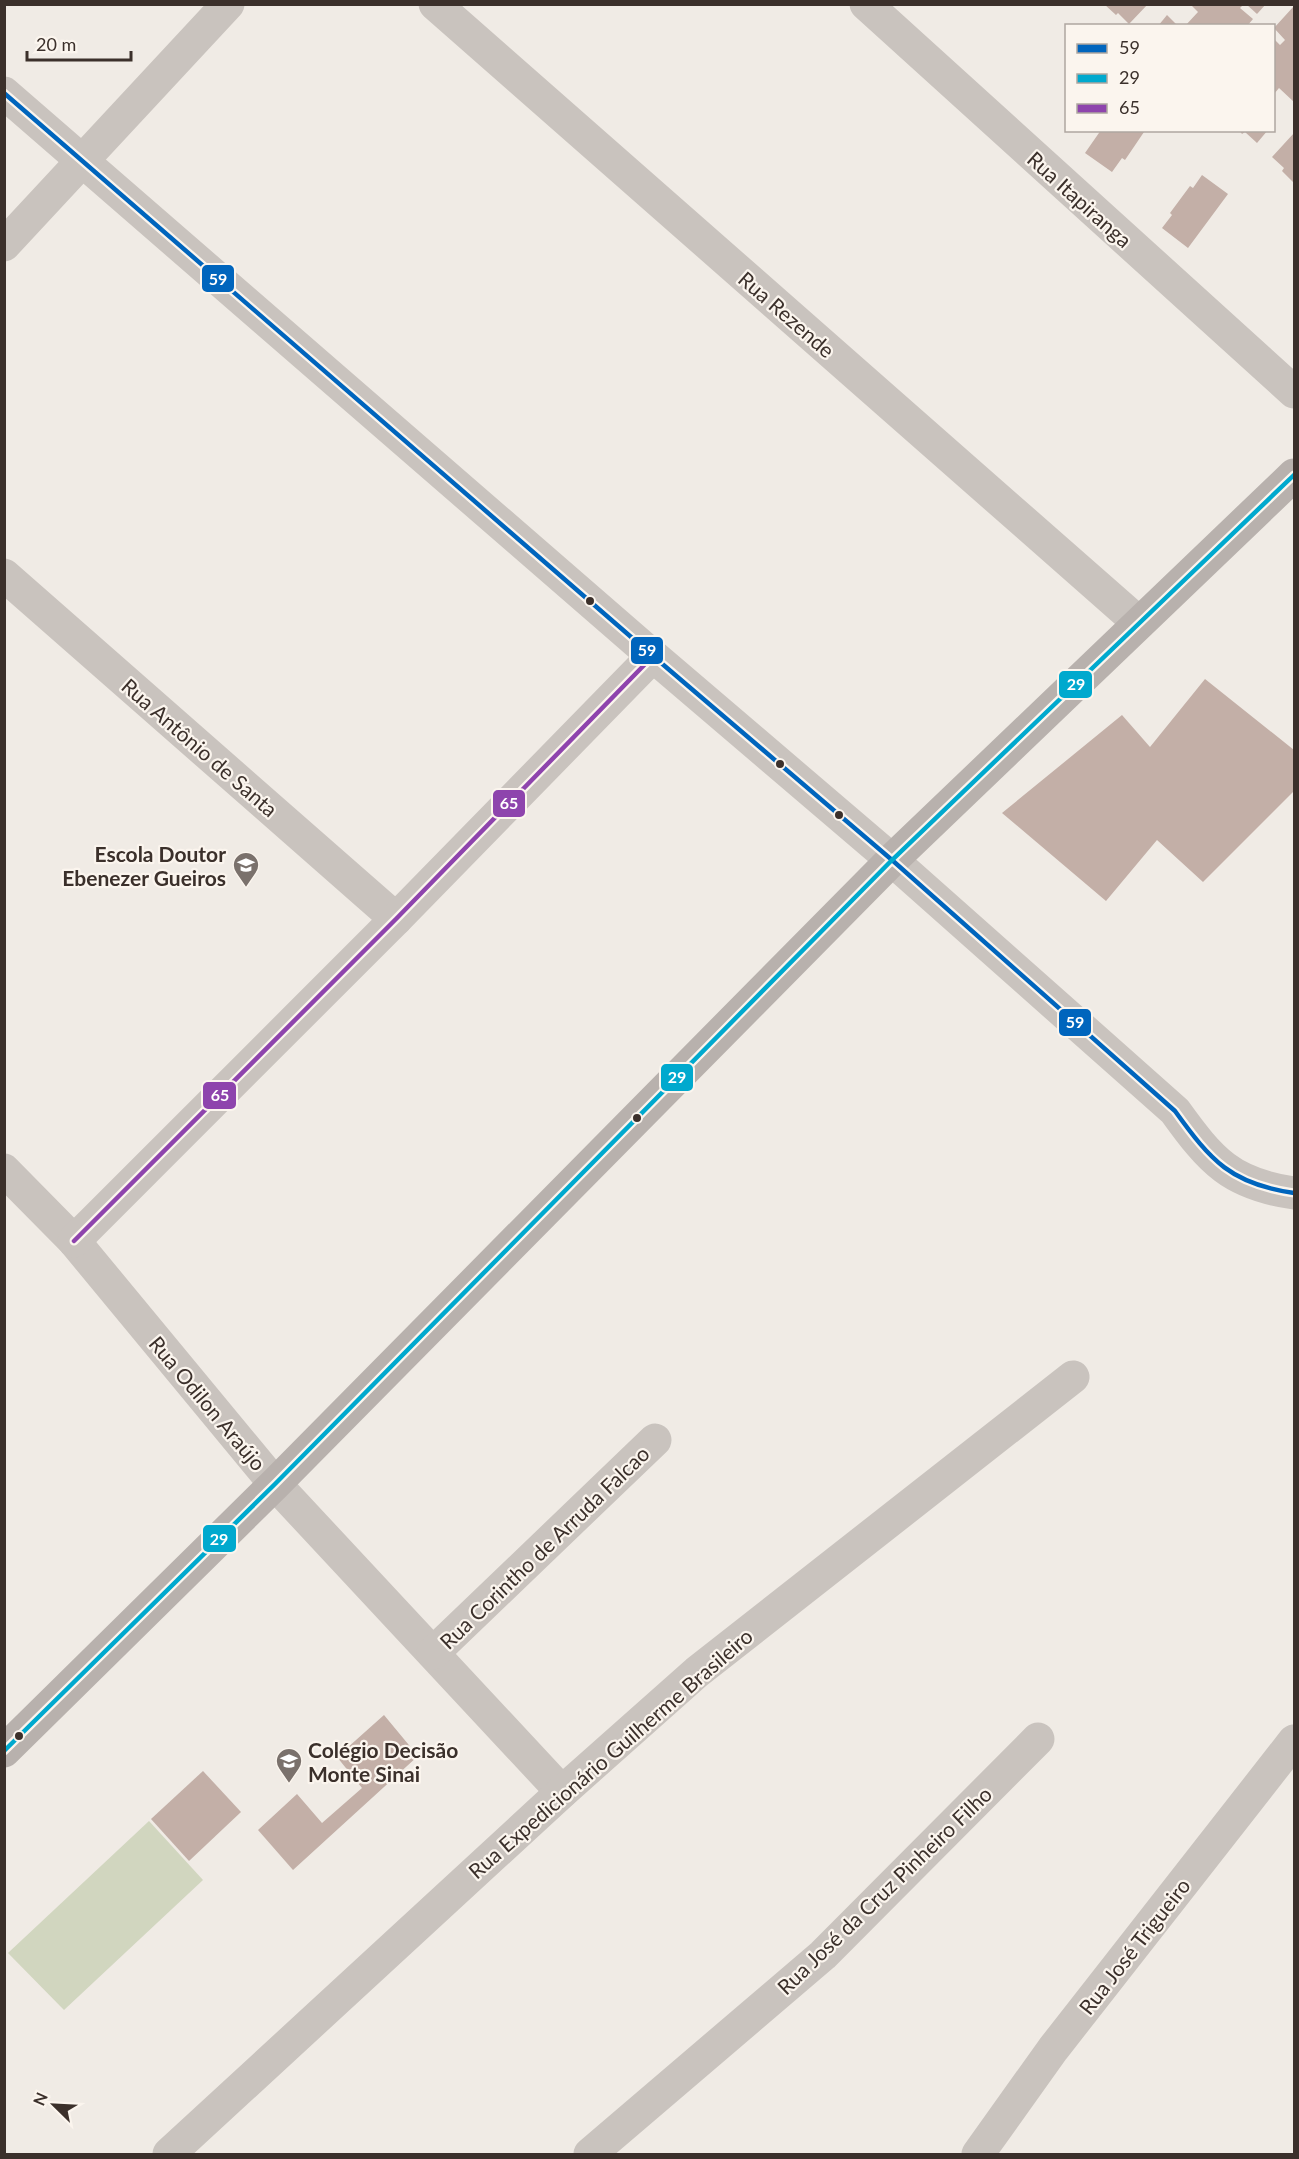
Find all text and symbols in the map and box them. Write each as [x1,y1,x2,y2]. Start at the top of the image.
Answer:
scale bar [27,24,130,62]
legend [1065,24,1275,132]
text: 20 m [36,33,76,55]
text: 59 [1119,36,1140,58]
text: 29 [1119,66,1140,88]
text: 65 [1119,96,1140,118]
street label: Rua Itapiranga [1023,146,1137,252]
line badge: 59 [201,264,235,293]
street label: Rua Rezende [734,266,840,362]
text: 59 [209,269,227,288]
unlabelled marker [584,595,596,607]
line badge: 59 [630,636,664,665]
text: 59 [638,640,656,659]
line badge: 29 [1058,670,1093,699]
street label: Rua Antônio de Santa [117,673,283,821]
text: 29 [1067,674,1085,693]
unlabelled marker [774,758,786,770]
line badge: 65 [492,789,526,818]
text: 65 [500,793,518,812]
unlabelled marker [833,809,845,821]
place label: Escola Doutor Ebenezer Gueiros [62,841,226,890]
school or university icon: Escola Doutor Ebenezer Gueiros [231,850,261,888]
line badge: 59 [1058,1008,1092,1037]
text: 59 [1066,1012,1084,1031]
line badge: 29 [660,1063,694,1092]
text: 29 [668,1067,686,1086]
line badge: 65 [202,1081,237,1110]
text: 65 [211,1085,229,1104]
unlabelled marker [631,1112,643,1124]
street label: Rua Odilon Araújo [145,1331,272,1475]
street label: Rua Corintho de Arruda Falcao [434,1440,654,1654]
line badge: 29 [202,1524,237,1553]
text: 29 [210,1529,228,1548]
street label: Rua Expedicionário Guilherme Brasileiro [463,1623,757,1883]
unlabelled marker [13,1730,25,1742]
place label: Colégio Decisão Monte Sinai [308,1737,458,1786]
school or university icon: Colégio Decisão Monte Sinai [274,1746,304,1784]
street label: Rua José da Cruz Pinheiro Filho [772,1781,996,1999]
street label: Rua José Trigueiro [1073,1873,1195,2019]
north arrow [24,2075,84,2135]
text: N [29,2089,51,2108]

